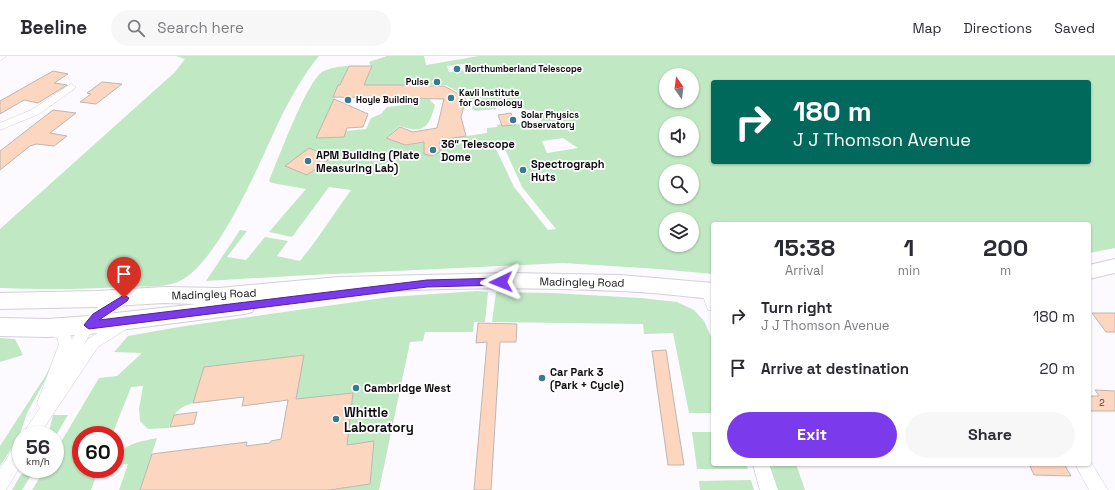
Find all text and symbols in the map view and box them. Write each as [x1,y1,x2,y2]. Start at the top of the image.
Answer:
search box [111,10,391,46]
text: Beeline [20,15,87,40]
icon: search [125,17,147,39]
text: Search here [157,18,244,37]
text: Map [912,19,942,37]
text: Directions [964,19,1032,37]
text: Saved [1054,19,1095,37]
place label: Northumberland Telescope [465,63,582,75]
marker: Northumberland Telescope [452,64,462,74]
north arrow [659,68,699,108]
map controls [659,68,699,252]
place label: Pulse [406,76,429,88]
marker: Pulse [432,77,442,87]
place label: Kavli Institute for Cosmology [459,87,523,109]
marker: Kavli Institute for Cosmology [446,93,456,103]
text: 180 m [793,93,872,129]
place label: Hoyle Building [356,94,419,106]
marker: Hoyle Building [343,95,353,105]
icon: right [727,96,779,148]
place label: Solar Physics Observatory [521,109,579,131]
marker: Solar Physics Observatory [508,115,518,125]
button: sound [659,116,699,156]
text: J J Thomson Avenue [793,128,971,151]
place label: 36″ Telescope Dome [441,137,515,164]
marker: 36″ Telescope Dome [428,145,438,155]
place label: APM Building (Plate Measuring Lab) [316,148,420,176]
marker: APM Building (Plate Measuring Lab) [303,156,313,166]
place label: Spectrograph Huts [531,157,605,184]
button: search [659,164,699,204]
marker: Spectrograph Huts [518,165,528,175]
button: layers [659,212,699,252]
text: 15:38 [774,232,835,263]
text: 1 [904,232,914,263]
text: 200 [983,232,1028,263]
pin [107,257,141,298]
position arrow [480,261,522,303]
text: Arrival [785,262,824,279]
text: min [898,262,920,279]
text: m [1000,262,1011,279]
icon: arrive [113,263,135,285]
street label: Madingley Road [539,274,625,290]
street label: Madingley Road [171,286,257,302]
text: Turn right [761,298,832,317]
icon: right [727,305,749,327]
text: 180 m [1033,307,1075,326]
text: J J Thomson Avenue [761,317,890,334]
icon: arrive [727,357,749,379]
text: Arrive at destination [761,359,909,378]
text: 20 m [1040,359,1075,378]
place label: Car Park 3 (Park + Cycle) [550,365,624,393]
marker: Car Park 3 (Park + Cycle) [537,373,547,383]
place label: Cambridge West [364,381,451,395]
marker: Cambridge West [351,383,361,393]
house number: 2 [1099,397,1105,409]
place label: Whittle Laboratory [344,404,414,436]
button: Exit [727,412,897,458]
button: Share [905,412,1075,458]
marker: Whittle Laboratory [331,414,341,424]
speed limit sign: 60 [72,426,124,478]
text: 56 [26,434,50,460]
text: km/h [26,455,50,468]

